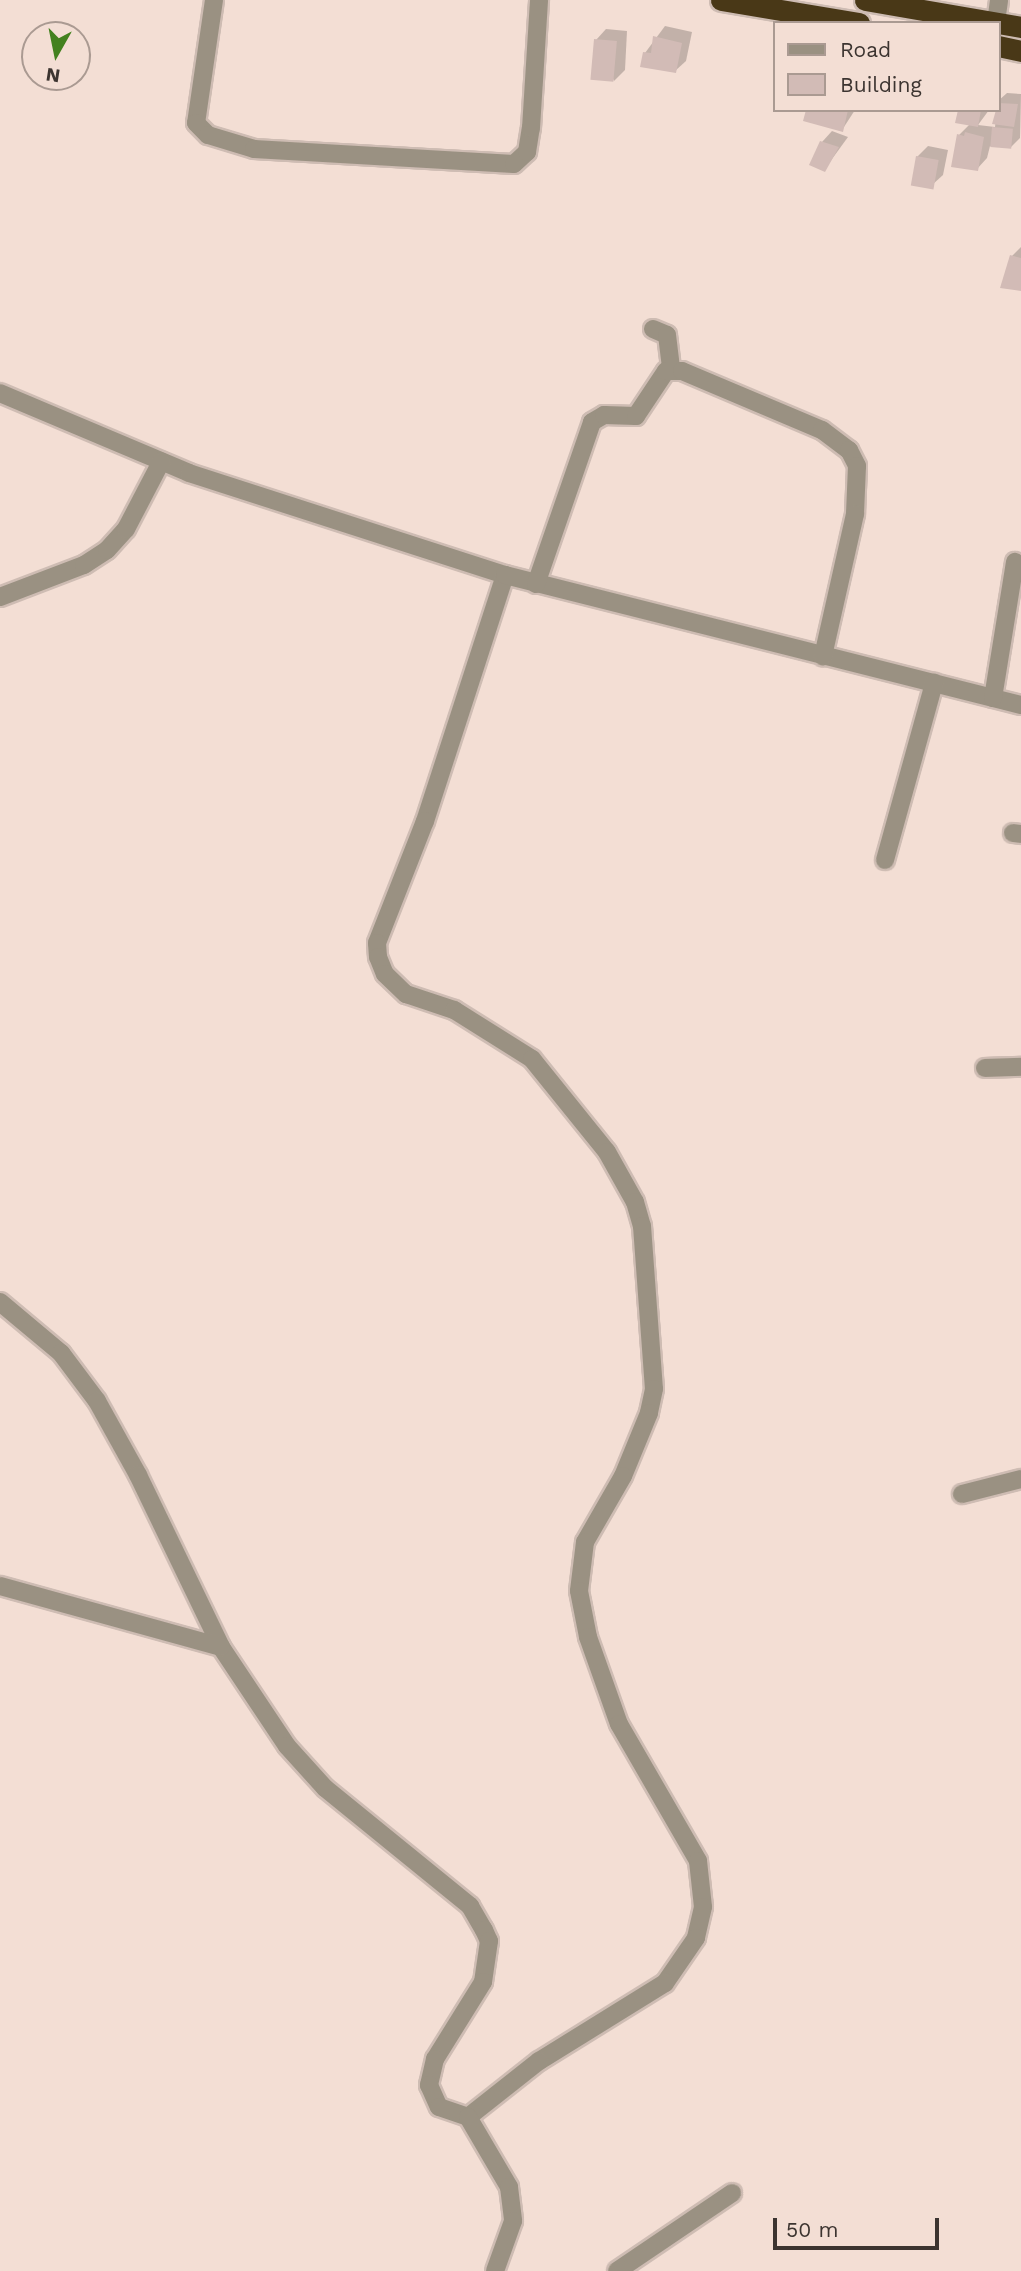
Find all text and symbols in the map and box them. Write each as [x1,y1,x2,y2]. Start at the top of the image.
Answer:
north arrow [21,21,91,91]
legend [772,21,1000,112]
text: Road [840,37,891,62]
text: N [44,63,62,88]
text: Building [840,72,922,97]
scale bar [776,2204,942,2248]
text: 50 m [786,2217,838,2242]

